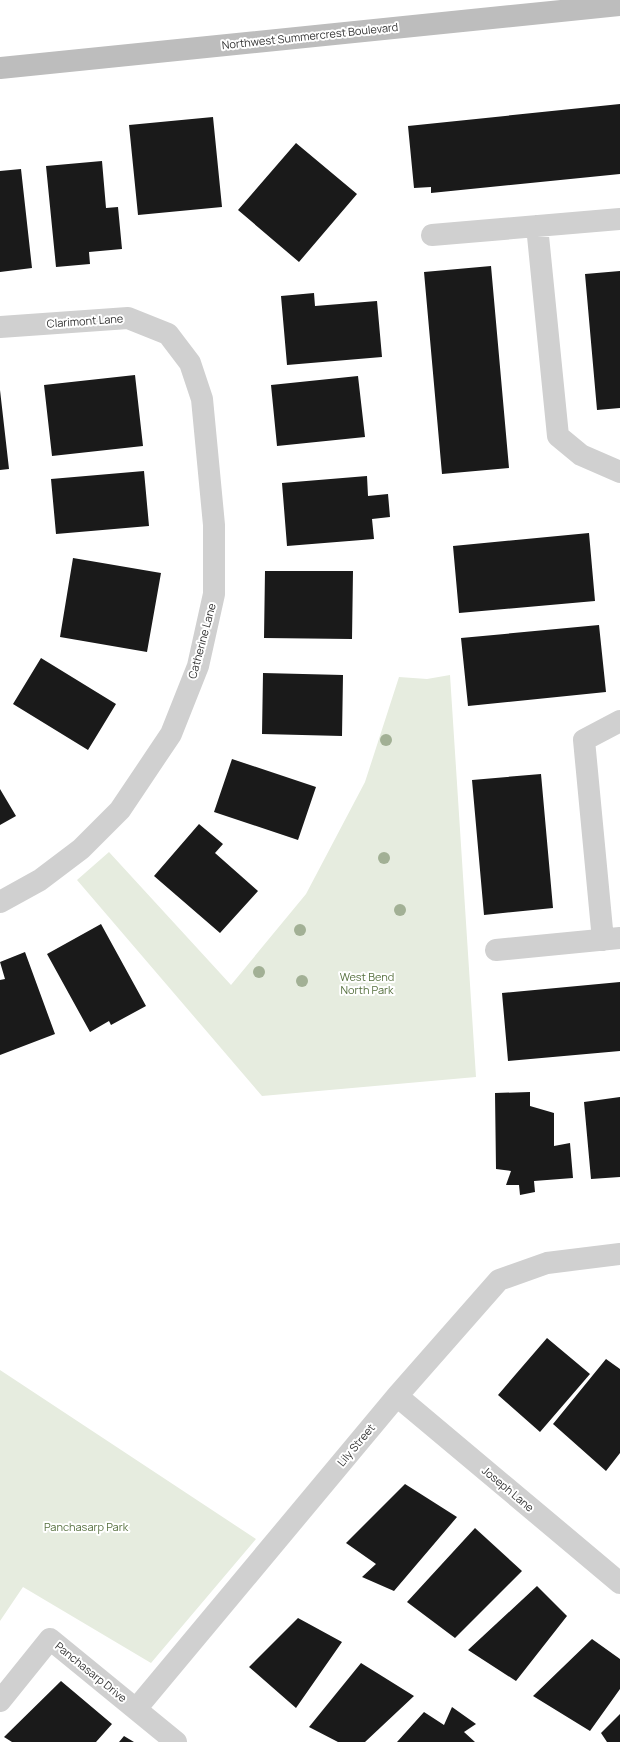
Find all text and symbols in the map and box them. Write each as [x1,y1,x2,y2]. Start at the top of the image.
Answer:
street label: Northwest Summercrest Boulevard [221,19,399,52]
street label: Clarimont Lane [46,310,124,331]
street label: Catherine Lane [184,601,219,680]
park label: West Bend North Park [340,969,394,997]
street label: Lily Street [333,1420,378,1469]
street label: Joseph Lane [479,1462,538,1515]
park label: Panchasarp Park [44,1519,129,1534]
street label: Panchasarp Drive [52,1638,131,1705]

